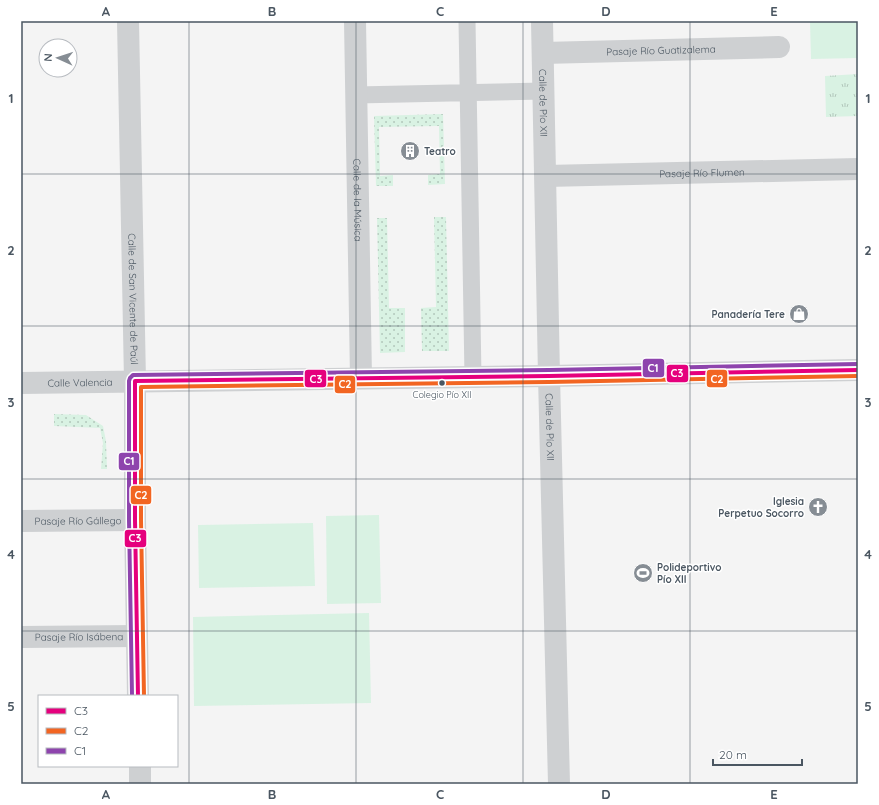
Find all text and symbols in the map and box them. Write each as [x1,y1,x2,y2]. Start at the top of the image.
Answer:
text: A [102,3,111,19]
text: B [268,3,276,19]
text: C [436,3,444,19]
text: D [601,3,611,19]
text: E [770,3,778,19]
north arrow [38,38,78,78]
street label: Pasaje Río Guatizalema [606,42,716,58]
text: N [41,53,55,62]
street label: Calle de Pío XII [536,69,551,137]
text: 1 [8,90,14,106]
text: 1 [865,90,871,106]
building icon: Teatro [399,140,421,162]
place label: Teatro [424,145,456,158]
street label: Calle de la Música [351,158,365,242]
street label: Pasaje Río Flumen [659,165,745,180]
street label: Calle de San Vicente de Paúl [126,233,141,365]
text: 2 [7,242,15,258]
text: 2 [864,242,872,258]
shop icon: Panadería Tere [788,303,810,325]
place label: Panadería Tere [712,308,785,321]
line badge: C1 [642,358,665,378]
text: C1 [647,361,659,375]
line badge: C3 [666,364,689,383]
text: C3 [671,366,683,380]
line badge: C3 [304,369,327,388]
line badge: C2 [706,369,728,388]
text: C3 [310,372,322,386]
text: C2 [710,372,724,386]
street label: Calle Valencia [47,375,113,389]
line badge: C2 [334,375,356,394]
text: C2 [338,377,352,391]
marker: Colegio Pío XII [437,378,447,388]
place label: Colegio Pío XII [413,389,471,400]
street label: Calle de Pío XII [543,393,558,461]
text: 3 [8,394,15,410]
text: 3 [865,394,872,410]
line badge: C1 [118,452,140,471]
text: C1 [123,454,135,468]
line badge: C2 [130,485,152,505]
text: C2 [134,488,148,502]
place label: Iglesia Perpetuo Socorro [718,495,804,520]
church icon: Iglesia Perpetuo Socorro [807,496,829,518]
street label: Pasaje Río Gállego [34,514,122,527]
line badge: C3 [124,529,147,548]
text: C3 [129,531,141,545]
text: 4 [7,546,15,562]
text: 4 [864,546,872,562]
place label: Polideportivo Pío XII [657,561,722,586]
sports icon: Polideportivo Pío XII [632,562,654,584]
street label: Pasaje Río Isábena [35,630,123,643]
legend [38,695,178,767]
text: 5 [7,698,15,714]
text: 5 [864,698,872,714]
text: C3 [74,703,88,718]
text: C2 [74,723,89,738]
scale bar [713,741,802,767]
text: C1 [74,743,86,758]
text: 20 m [719,747,747,762]
text: A [102,786,111,802]
text: B [268,786,276,802]
text: C [436,786,444,802]
text: D [601,786,611,802]
text: E [770,786,778,802]

